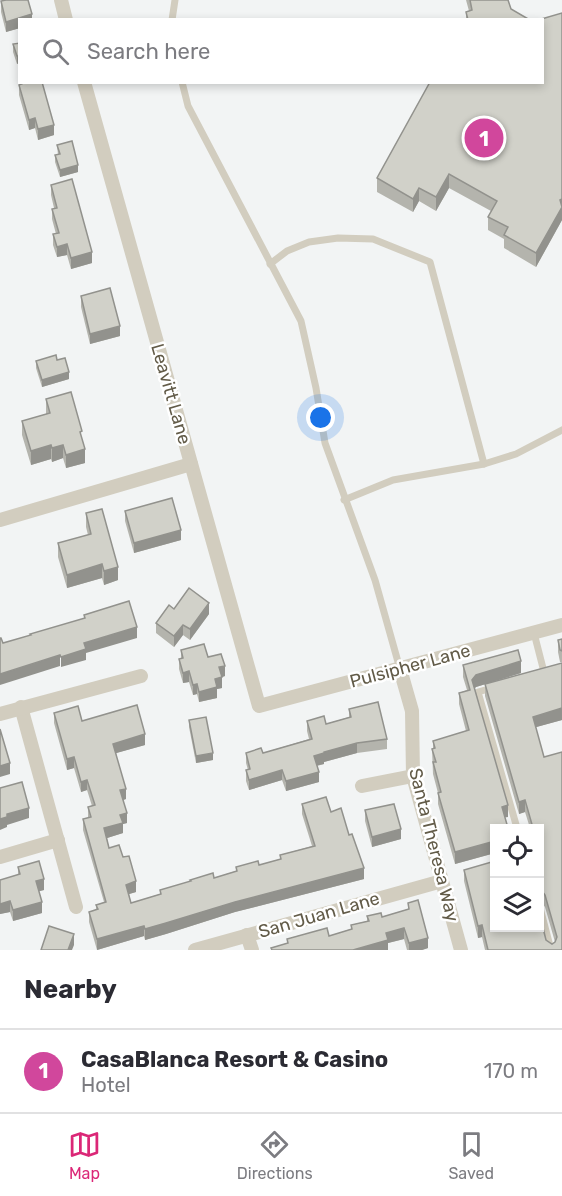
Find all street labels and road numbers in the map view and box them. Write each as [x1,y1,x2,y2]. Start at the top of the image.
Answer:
street label: Leavitt Lane [146,341,196,447]
street label: Pulsipher Lane [347,639,473,693]
street label: Santa Theresa Way [404,766,464,924]
street label: San Juan Lane [256,887,382,943]

